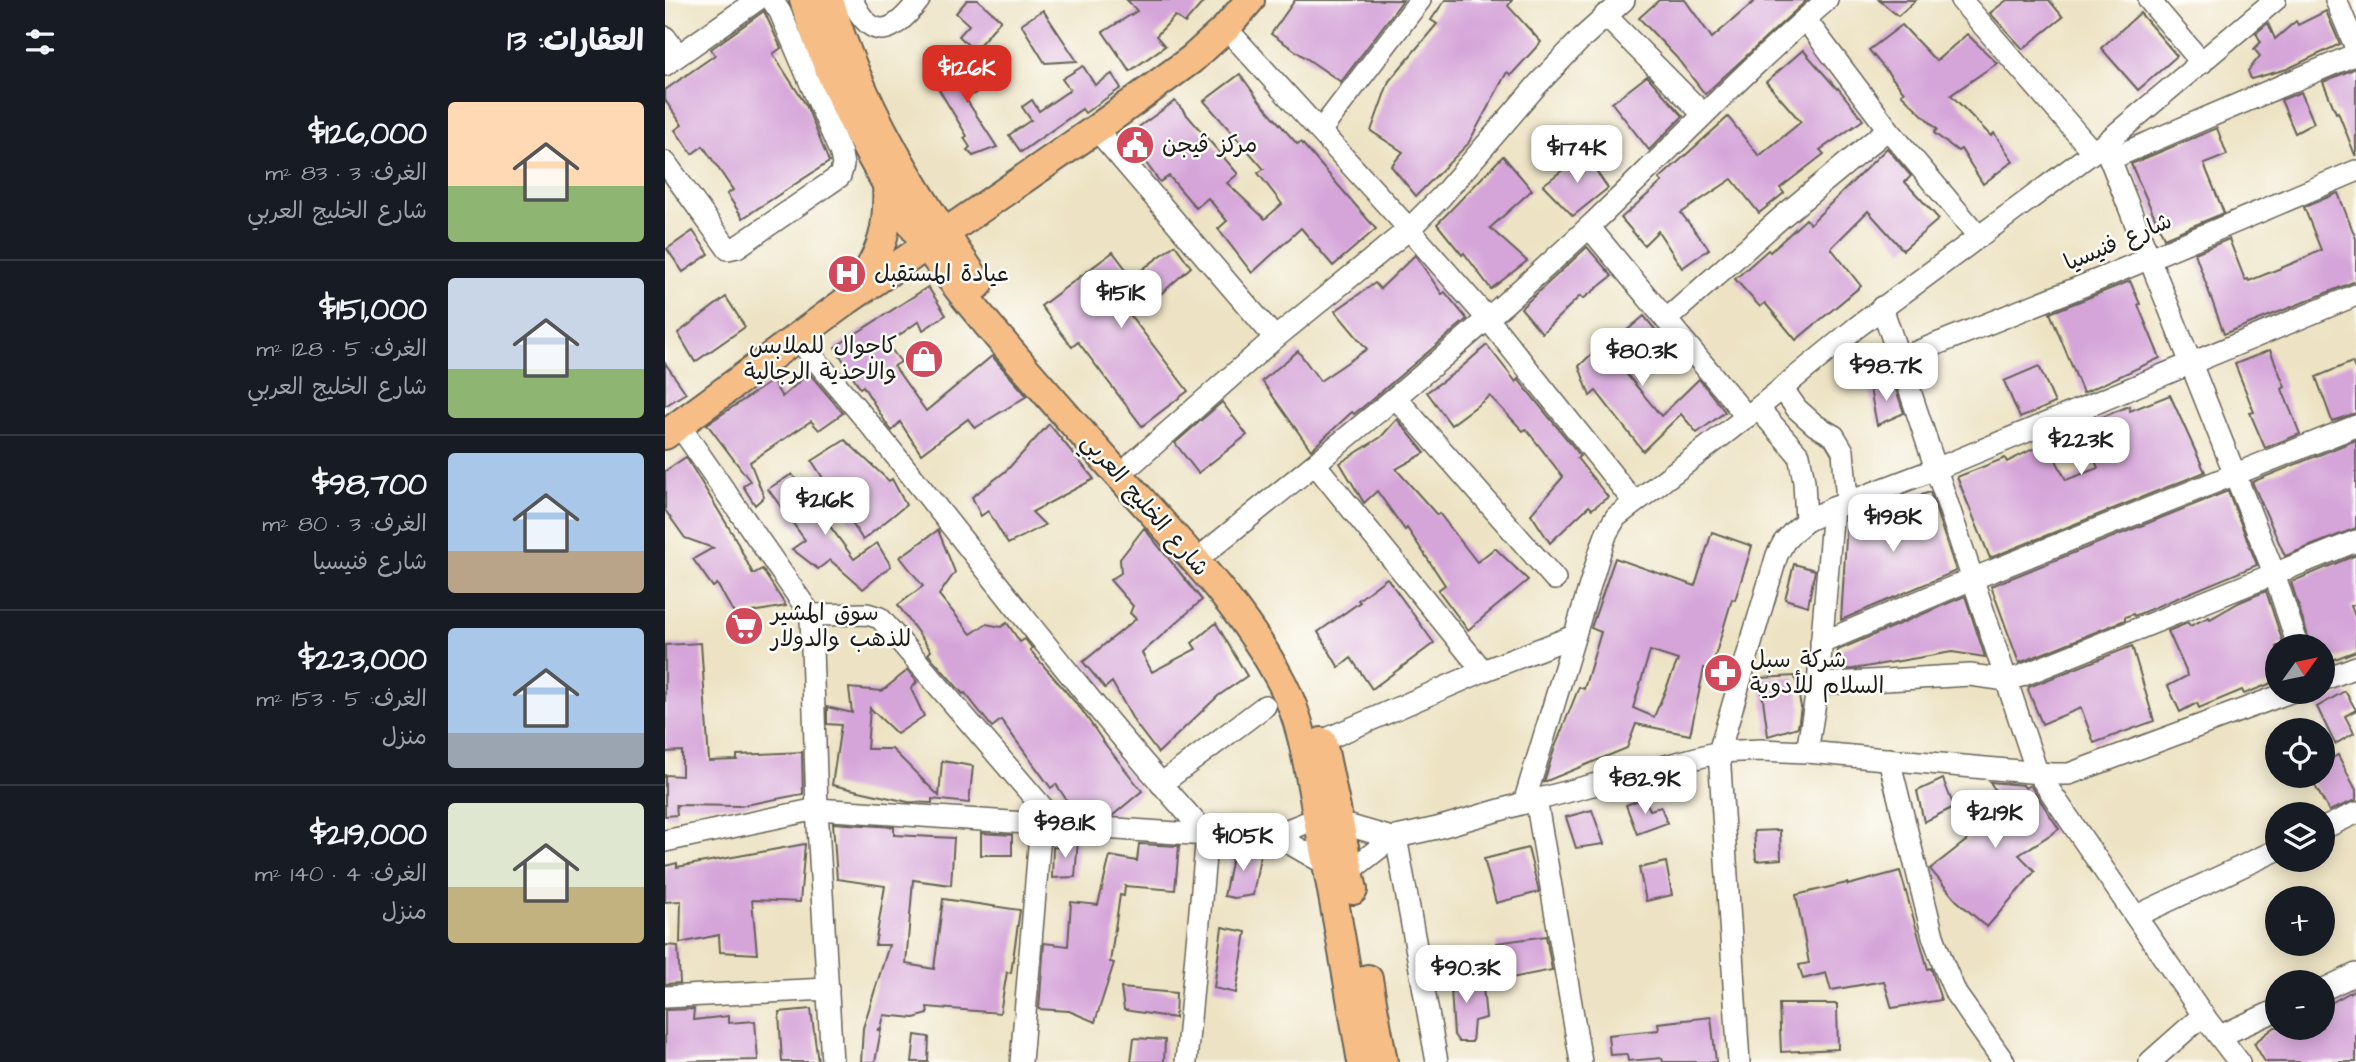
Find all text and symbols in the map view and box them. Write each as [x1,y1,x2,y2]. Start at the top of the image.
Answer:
text: العقارات: 13 [507,20,644,62]
icon: filters [21,23,59,61]
pin: $126K [918,46,1016,105]
text: $126K [938,52,996,84]
text: $126,000 [308,113,427,155]
public building icon: مركز ڤيجن [1114,124,1156,166]
pin: $174K [1528,125,1626,185]
place label: مركز ڤيجن [1162,129,1257,161]
icon: home [504,130,588,214]
text: $174K [1547,132,1607,164]
text: الغرف: 3 · 83 m² [265,157,427,189]
text: شارع الخليج العربي [247,195,427,227]
street label: شارع فنيسيا [2059,205,2177,279]
hospital icon: عيادة المستقبل [826,253,868,295]
place label: عيادة المستقبل [874,258,1009,290]
pin: $151K [1072,270,1170,330]
text: $151K [1097,277,1145,309]
text: $151,000 [319,289,427,331]
icon: home [504,306,588,390]
pin: $80.3K [1585,328,1699,388]
place label: كاجوال للملابس والاحذية الرجالية [744,330,897,388]
text: الغرف: 5 · 128 m² [256,333,427,365]
text: $80.3K [1606,335,1678,367]
shop icon: كاجوال للملابس والاحذية الرجالية [903,338,945,380]
pin: $98.7K [1829,344,1943,403]
text: $98.7K [1850,350,1922,382]
text: شارع الخليج العربي [247,371,427,403]
pin: $223K [2032,418,2130,477]
text: $223K [2049,424,2113,456]
street label: شارع الخليج العربي [1071,427,1216,586]
text: $98,700 [312,464,427,506]
pin: $216K [776,477,874,537]
icon: home [504,481,588,565]
text: $216K [796,484,854,516]
pin: $198K [1844,494,1942,554]
text: $198K [1864,501,1922,533]
text: الغرف: 3 · 80 m² [262,508,427,540]
text: شارع فنيسيا [312,546,427,578]
place label: سوق المشير للذهب والدولار [769,597,911,655]
supermarket icon: سوق المشير للذهب والدولار [723,605,765,647]
north arrow [2265,634,2335,704]
map controls [2265,634,2335,1040]
text: $223,000 [299,639,427,681]
place label: شركة سبل السلام للأدوية [1750,644,1884,703]
pharmacy icon: شركة سبل السلام للأدوية [1702,652,1744,694]
icon: home [504,656,588,740]
text: الغرف: 5 · 153 m² [256,683,427,715]
button: locate [2265,718,2335,788]
text: منزل [382,721,427,753]
pin: $82.9K [1588,756,1702,816]
text: $82.9K [1609,763,1681,795]
pin: $219K [1946,790,2044,850]
text: $219K [1967,797,2023,829]
pin: $98.1K [1008,800,1122,860]
button: layers [2265,802,2335,872]
text: $98.1K [1035,807,1095,839]
text: $219,000 [310,814,427,856]
pin: $105K [1194,814,1292,873]
text: $105K [1213,820,1273,852]
icon: home [504,831,588,915]
text: الغرف: 4 · 140 m² [255,858,427,890]
button: + [2265,886,2335,956]
text: منزل [382,896,427,928]
pin: $90.3K [1409,946,1523,1005]
text: $90.3K [1431,952,1501,984]
button: − [2265,970,2335,1040]

